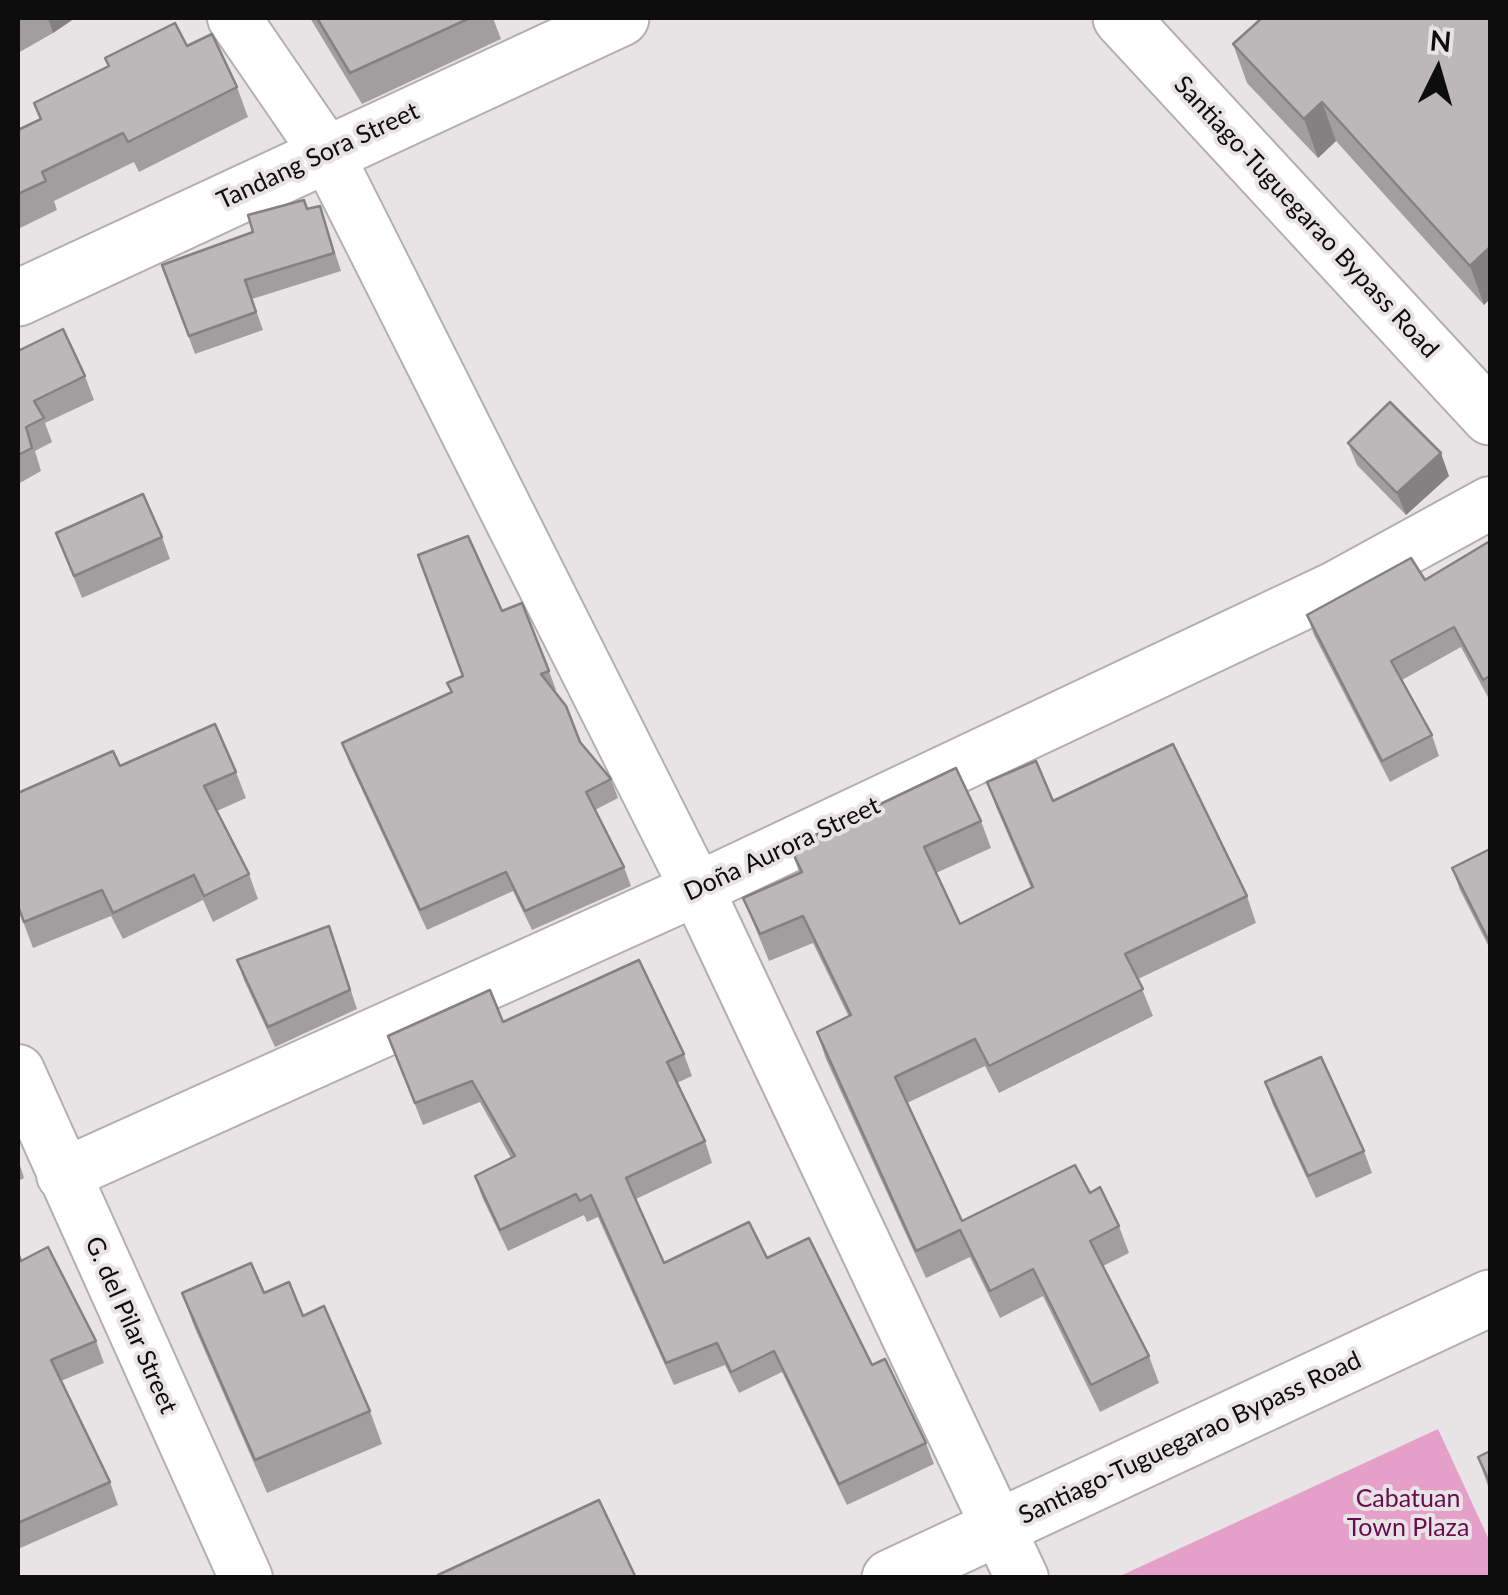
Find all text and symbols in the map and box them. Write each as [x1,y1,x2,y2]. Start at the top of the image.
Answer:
north arrow [1388,20,1488,120]
text: N [1428,22,1453,58]
street label: Santiago-Tuguegarao Bypass Road [1167,70,1445,364]
street label: Tandang Sora Street [212,96,424,216]
street label: Doña Aurora Street [679,790,885,908]
street label: G. del Pilar Street [79,1232,183,1418]
street label: Santiago-Tuguegarao Bypass Road [1014,1345,1366,1531]
park label: Cabatuan Town Plaza [1347,1484,1469,1543]

